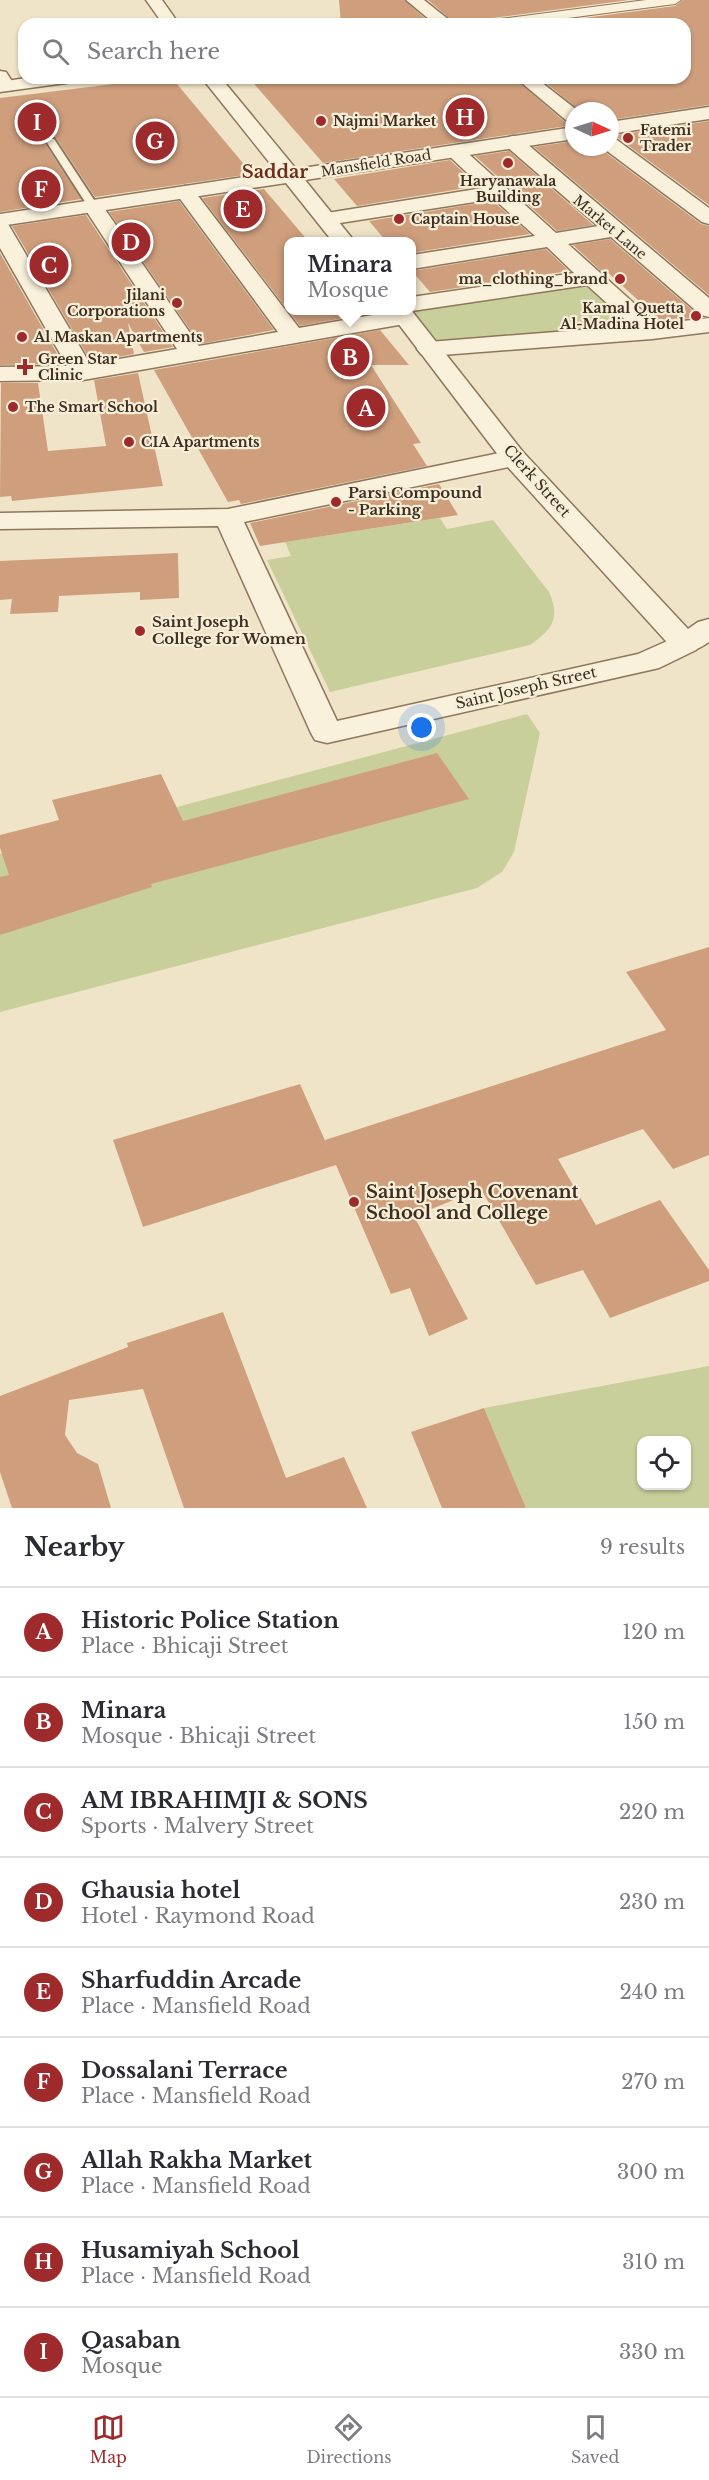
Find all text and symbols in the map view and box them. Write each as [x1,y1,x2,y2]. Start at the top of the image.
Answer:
search box [18,18,691,84]
icon: search [39,35,72,68]
text: Search here [87,38,220,65]
pin: H [446,94,484,140]
pin: I [18,100,57,144]
north arrow [565,102,619,156]
place label: Najmi Market [333,112,437,130]
marker: Najmi Market [314,114,328,128]
pin: G [136,118,174,164]
place label: Fatemi Trader [640,121,691,155]
marker: Fatemi Trader [621,131,635,145]
street label: Mansfield Road [320,145,433,181]
marker: Haryanawala Building [501,156,515,170]
district label: Saddar [242,161,308,183]
pin: F [22,166,60,212]
place label: Haryanawala Building [460,172,556,206]
pin: E [224,186,262,232]
street label: Market Lane [569,191,651,263]
place label: Captain House [411,210,519,228]
marker: Captain House [392,212,406,226]
pin: D [112,220,150,264]
popup [284,237,416,315]
pin: C [29,242,68,288]
text: Minara [307,251,393,278]
place label: ma_clothing_brand [458,270,608,288]
marker: ma_clothing_brand [613,272,627,286]
text: Mosque [307,278,389,302]
place label: Jilani Corporations [67,286,165,320]
marker: Jilani Corporations [170,296,184,310]
place label: Kamal Quetta Al-Madina Hotel [559,299,684,333]
marker: Kamal Quetta Al-Madina Hotel [689,309,703,323]
place label: Al Maskan Apartments [33,328,203,346]
marker: Al Maskan Apartments [15,330,29,344]
pin: B [330,334,370,380]
place label: Green Star Clinic [38,350,117,384]
marker: Green Star Clinic [16,358,34,376]
pin: A [346,386,386,430]
place label: The Smart School [25,398,158,416]
marker: The Smart School [6,400,20,414]
place label: CIA Apartments [141,433,260,451]
marker: CIA Apartments [122,435,136,449]
street label: Clerk Street [500,440,575,521]
place label: Parsi Compound - Parking [348,483,483,519]
marker: Parsi Compound - Parking [329,495,343,509]
place label: Saint Joseph College for Women [152,612,306,648]
marker: Saint Joseph College for Women [133,624,147,638]
street label: Saint Joseph Street [454,662,599,713]
your location [407,713,436,742]
place label: Saint Joseph Covenant School and College [366,1181,579,1224]
marker: Saint Joseph Covenant School and College [347,1195,361,1209]
map controls [637,1436,691,1490]
button: locate [637,1436,691,1490]
text: Nearby [24,1531,125,1563]
text: 9 results [600,1535,685,1559]
text: Historic Police Station [81,1607,339,1634]
text: A [35,1620,52,1644]
text: 120 m [622,1620,685,1644]
text: Place · Bhicaji Street [81,1634,288,1658]
text: Minara [81,1697,166,1724]
text: B [36,1710,51,1734]
text: 150 m [623,1710,685,1734]
text: Mosque · Bhicaji Street [81,1724,316,1748]
text: AM IBRAHIMJI & SONS [81,1787,368,1814]
text: C [35,1800,52,1824]
text: 220 m [619,1800,685,1824]
text: Sports · Malvery Street [81,1814,314,1838]
text: Ghausia hotel [81,1877,240,1904]
text: D [34,1890,53,1914]
text: 230 m [619,1890,685,1914]
text: Hotel · Raymond Road [81,1904,315,1928]
text: Sharfuddin Arcade [81,1967,301,1994]
text: E [36,1980,51,2004]
text: 240 m [620,1980,685,2004]
text: Place · Mansfield Road [81,1994,311,2018]
text: Dossalani Terrace [81,2057,288,2084]
text: F [37,2070,50,2094]
text: 270 m [621,2070,685,2094]
text: Place · Mansfield Road [81,2084,311,2108]
text: Allah Rakha Market [81,2147,312,2174]
text: G [35,2160,52,2184]
text: 300 m [617,2160,685,2184]
text: Place · Mansfield Road [81,2174,311,2198]
text: Husamiyah School [81,2237,300,2264]
text: H [34,2250,53,2274]
text: 310 m [622,2250,685,2274]
text: Place · Mansfield Road [81,2264,311,2288]
text: Qasaban [81,2327,181,2354]
text: I [39,2340,48,2364]
text: 330 m [619,2340,685,2364]
text: Mosque [81,2354,162,2378]
tab: Map [90,2411,127,2467]
tab: Directions [306,2411,391,2467]
tab: Saved [571,2411,619,2467]

